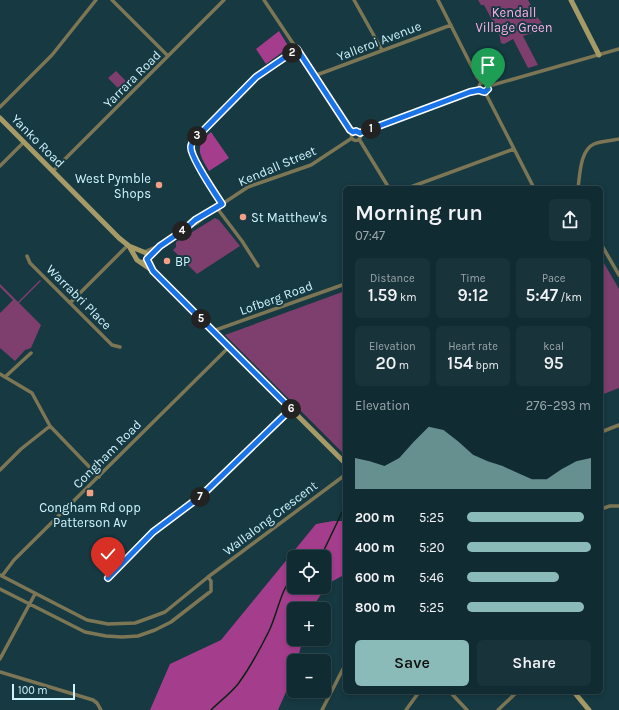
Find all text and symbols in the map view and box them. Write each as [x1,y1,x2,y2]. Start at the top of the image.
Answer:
park label: Kendall Village Green [476,5,553,35]
street label: Yalleroi Avenue [335,18,424,64]
pin: 2 [282,43,302,63]
text: 2 [289,46,295,59]
street label: Yarrara Road [100,47,164,111]
pin [471,48,505,89]
icon: arrive [477,54,499,76]
street label: Yanko Road [8,111,68,171]
pin: 1 [361,119,381,139]
text: 1 [369,122,373,135]
pin: 3 [187,126,207,146]
text: 3 [194,129,200,142]
street label: Kendall Street [236,143,318,189]
place label: West Pymble Shops [75,171,151,201]
marker: West Pymble Shops [154,180,164,190]
button: share [549,199,591,241]
text: Morning run [355,200,483,226]
place label: St Matthew's [251,210,327,225]
marker: St Matthew's [238,212,248,222]
pin: 4 [172,221,192,241]
text: 4 [179,224,185,237]
text: 07:47 [355,228,385,243]
place label: BP [175,254,190,269]
marker: BP [162,256,172,266]
street label: Warrabri Place [43,261,115,333]
text: Distance [370,272,415,285]
text: Time [461,272,485,285]
text: Pace [542,272,565,285]
street label: Lofberg Road [237,278,315,318]
text: 1.59 [368,285,398,305]
text: 9:12 [458,285,488,305]
text: 5:47 [525,285,558,305]
text: km [398,291,417,304]
text: /km [558,291,582,304]
pin: 5 [191,309,211,329]
text: 5 [198,312,204,325]
text: Elevation [369,340,416,353]
text: Heart rate [448,340,498,353]
text: kcal [543,340,564,353]
text: 20 [376,353,396,373]
text: 154 [447,353,473,373]
text: 95 [544,353,564,373]
text: m [396,359,409,372]
text: bpm [473,359,499,372]
text: Elevation [355,398,410,413]
text: 276–293 m [526,398,591,413]
pin: 6 [281,399,301,419]
text: 6 [288,402,294,415]
street label: Congham Road [70,417,144,491]
street label: Wallalong Crescent [220,478,320,558]
pin: 7 [190,487,210,507]
marker: Congham Rd opp Patterson Av [85,488,95,498]
text: 7 [197,490,203,503]
place label: Congham Rd opp Patterson Av [39,500,141,530]
text: 200 m [355,510,395,525]
text: 5:25 [419,510,444,525]
pin [91,537,125,578]
text: 400 m [355,540,395,555]
text: 5:20 [419,540,445,555]
icon: check [97,543,119,565]
map controls [287,550,331,698]
button: locate [287,550,331,594]
text: 600 m [355,570,395,585]
text: 5:46 [419,570,444,585]
text: 800 m [355,600,395,615]
text: 5:25 [419,600,444,615]
button: + [287,602,331,646]
button: Save [355,640,469,686]
button: Share [477,640,591,686]
button: − [287,654,331,698]
scale bar [12,682,75,701]
text: 100 m [18,684,48,697]

